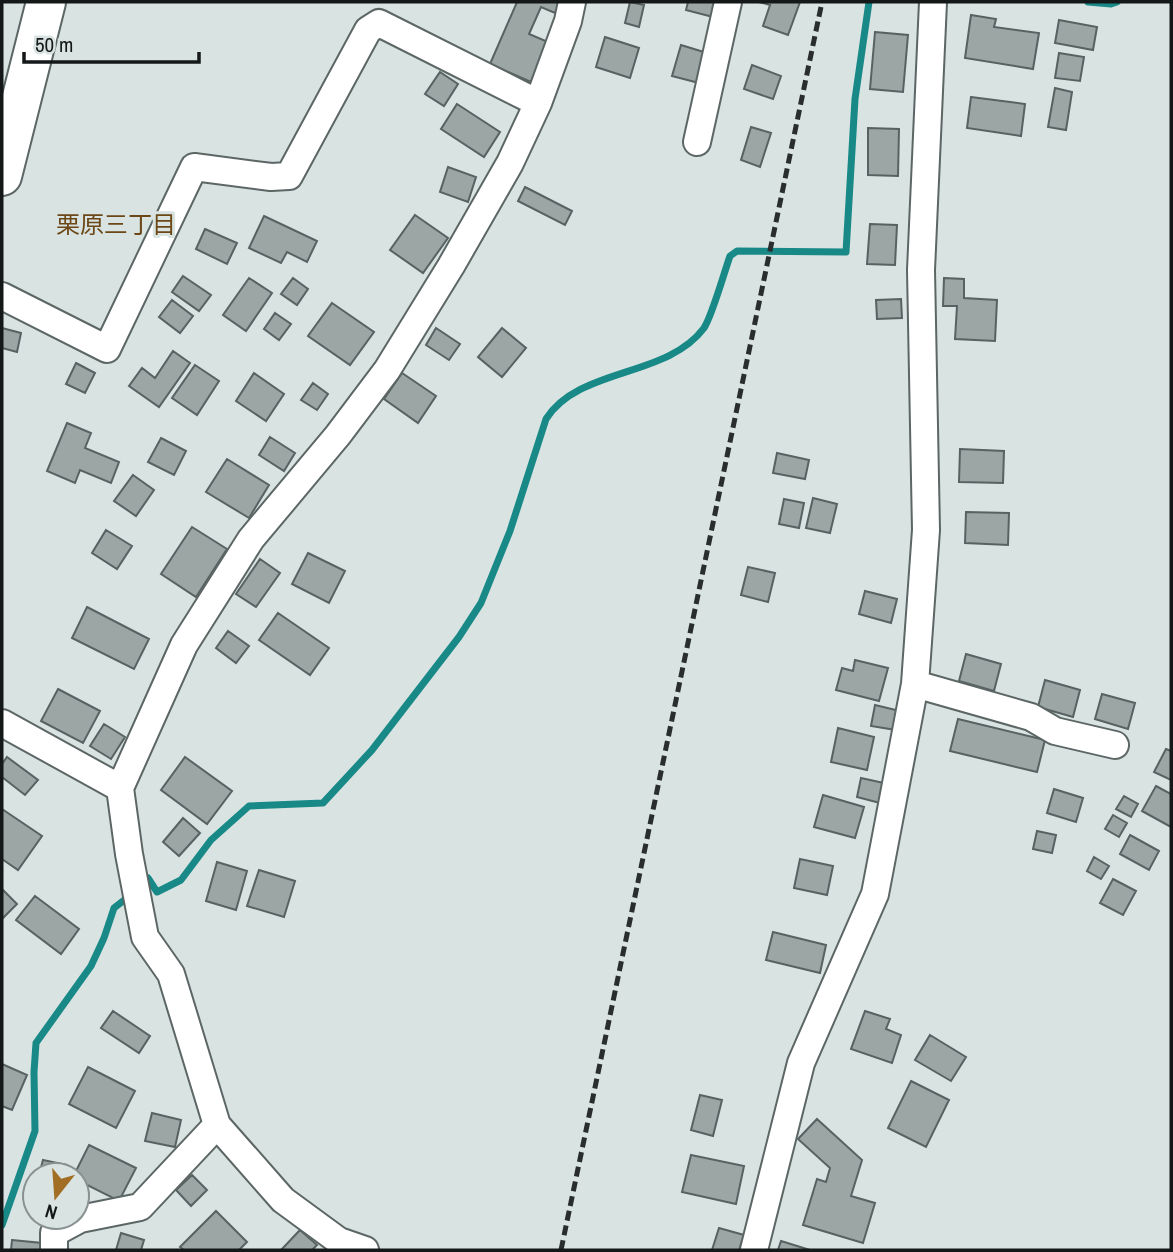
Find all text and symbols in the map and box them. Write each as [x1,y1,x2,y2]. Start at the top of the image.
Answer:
scale bar [24,21,200,65]
text: 50 m [35,30,73,59]
district label: 栗原三丁目 [56,208,176,240]
north arrow [21,1161,91,1231]
text: N [42,1198,60,1226]

